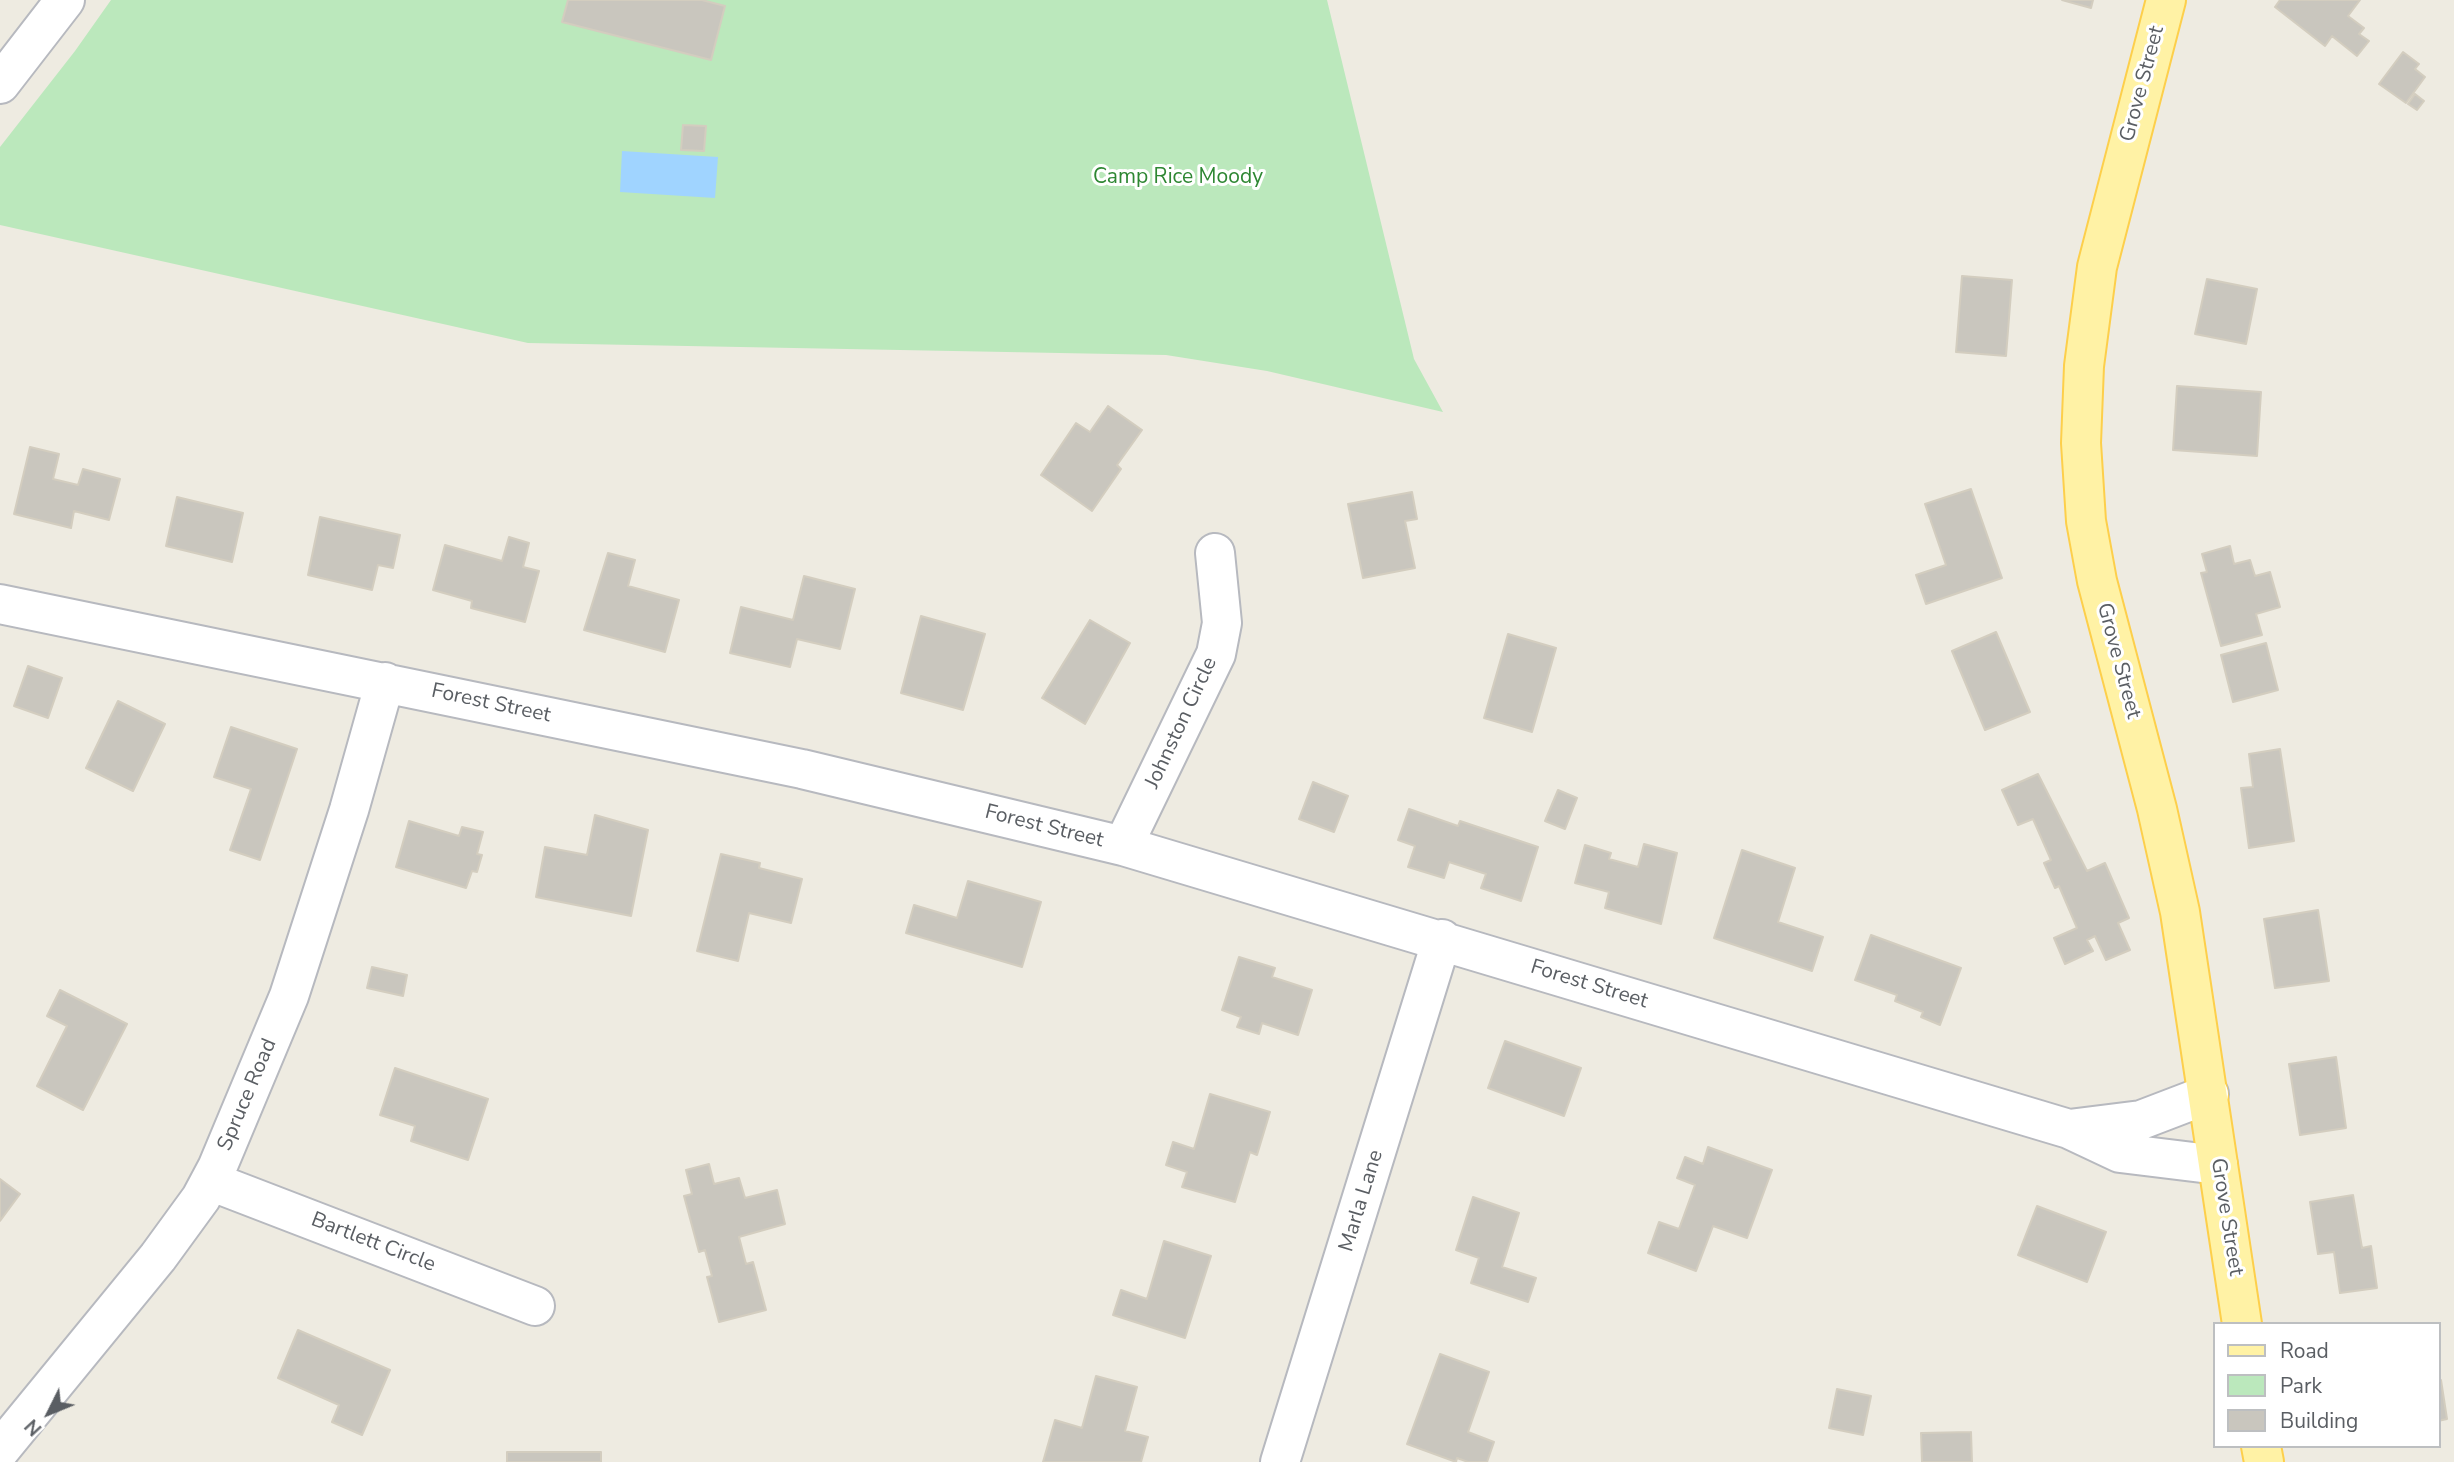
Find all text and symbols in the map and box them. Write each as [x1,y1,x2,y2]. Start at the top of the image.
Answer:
street label: Grove Street [2115,23,2171,145]
park label: Camp Rice Moody [1093,165,1263,191]
street label: Grove Street [2090,600,2146,722]
street label: Johnston Circle [1141,653,1223,793]
street label: Forest Street [429,679,553,729]
street label: Forest Street [982,800,1106,854]
street label: Forest Street [1527,955,1651,1015]
street label: Spruce Road [213,1035,283,1155]
street label: Marla Lane [1335,1147,1389,1255]
street label: Grove Street [2204,1156,2248,1278]
street label: Bartlett Circle [307,1208,439,1278]
legend [2212,1322,2440,1448]
text: Road [2280,1337,2329,1365]
text: Park [2280,1372,2322,1400]
north arrow [14,1378,84,1448]
text: Building [2280,1407,2358,1435]
text: N [19,1413,48,1441]

